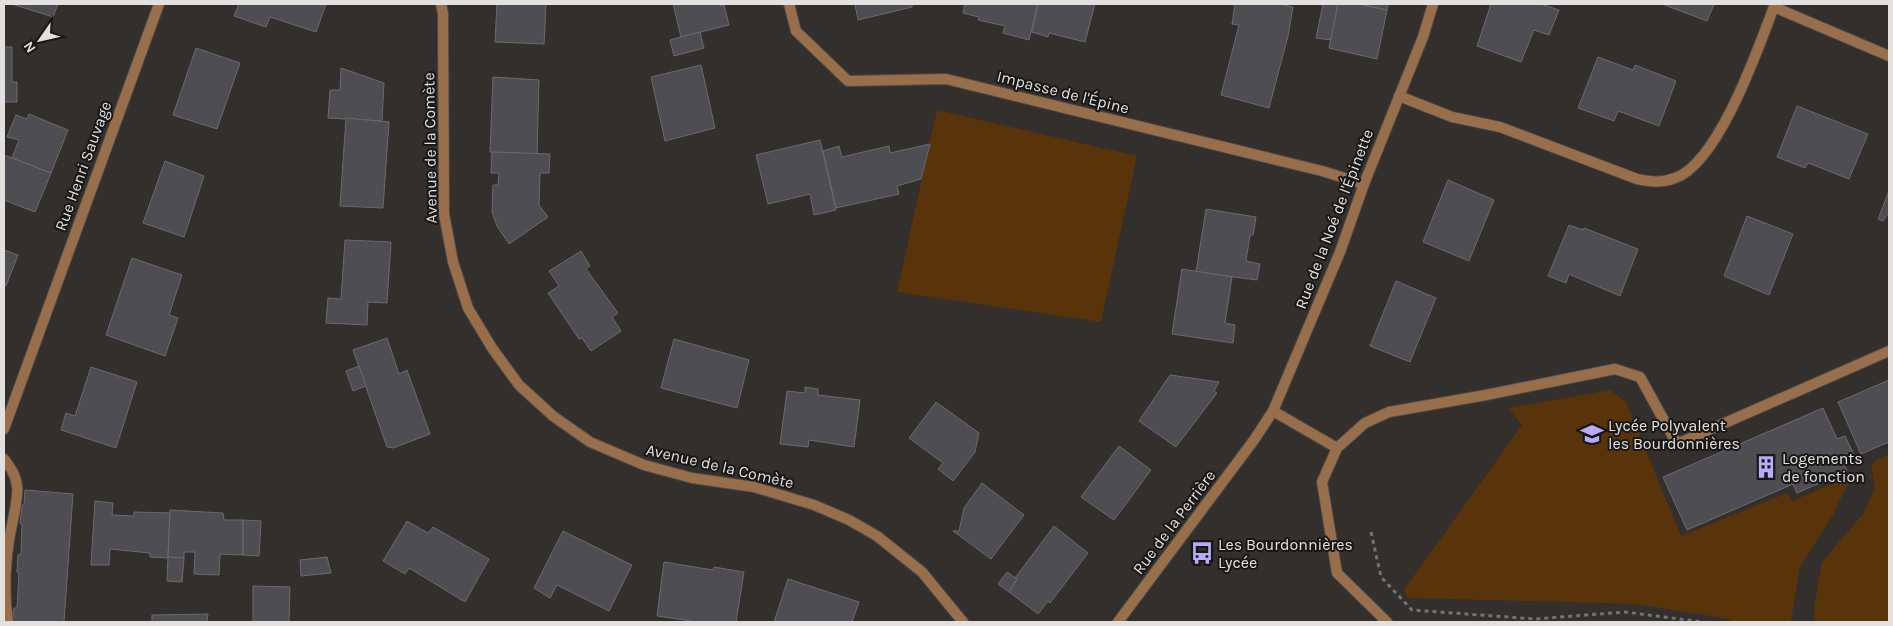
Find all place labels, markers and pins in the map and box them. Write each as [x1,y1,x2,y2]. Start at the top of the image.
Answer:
place label: Lycée Polyvalent les Bourdonnières [1608,416,1740,453]
school or university icon: Lycée Polyvalent les Bourdonnières [1579,421,1605,447]
place label: Logements de fonction [1782,449,1865,486]
building icon: Logements de fonction [1753,454,1779,480]
place label: Les Bourdonnières Lycée [1218,535,1353,572]
bus stop icon: Les Bourdonnières Lycée [1189,540,1215,566]

